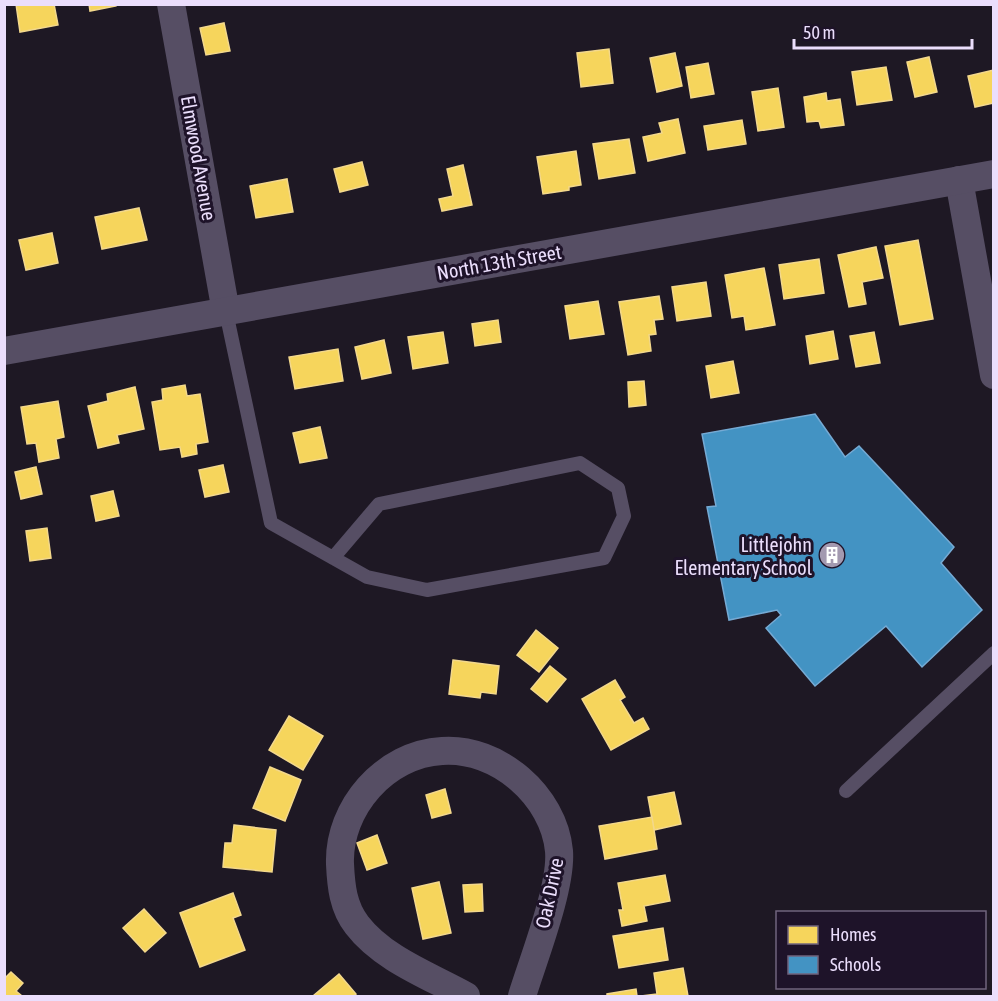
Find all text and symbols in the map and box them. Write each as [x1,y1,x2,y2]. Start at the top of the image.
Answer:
scale bar [794,12,972,50]
text: 50 m [803,22,835,43]
street label: Elmwood Avenue [177,94,221,222]
street label: North 13th Street [435,240,563,284]
place label: Littlejohn Elementary School [675,533,813,579]
building icon: Littlejohn Elementary School [817,540,847,570]
street label: Oak Drive [530,856,568,930]
legend [776,911,986,989]
text: Homes [830,924,876,945]
text: Schools [830,954,881,975]

